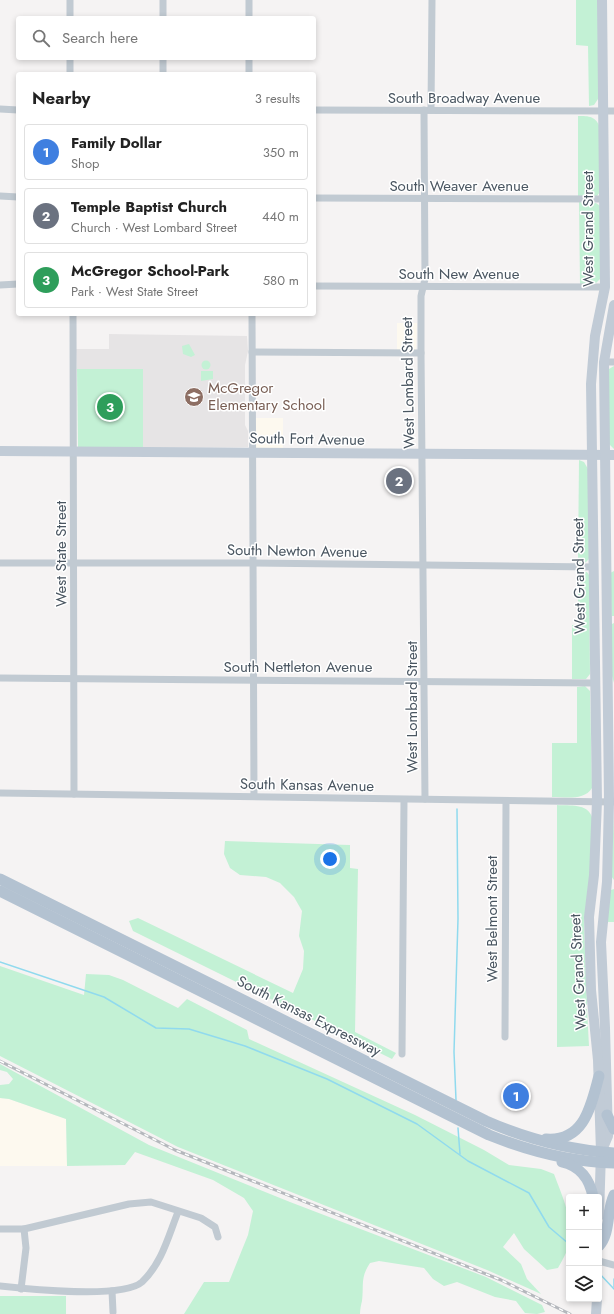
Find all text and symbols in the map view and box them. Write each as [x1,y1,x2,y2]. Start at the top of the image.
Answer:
search box [16,16,316,60]
icon: search [30,27,52,49]
text: Search here [62,27,138,49]
text: Nearby [32,86,90,110]
street label: South Broadway Avenue [388,87,541,109]
text: 3 results [255,89,300,108]
text: Family Dollar [71,132,162,154]
text: 1 [43,143,49,162]
text: 350 m [263,143,299,162]
text: Shop [71,154,99,173]
street label: West Grand Street [577,170,599,287]
street label: South Weaver Avenue [389,175,529,197]
text: Temple Baptist Church [71,196,227,218]
text: 2 [42,207,50,226]
text: 440 m [262,207,299,226]
text: Church · West Lombard Street [71,218,237,237]
text: McGregor School-Park [71,260,229,282]
street label: South New Avenue [399,263,520,285]
text: 3 [42,271,50,290]
text: 580 m [263,271,299,290]
text: Park · West State Street [71,282,198,301]
street label: West Lombard Street [396,316,420,449]
place label: McGregor Elementary School [208,377,325,416]
school or university icon: McGregor Elementary School [183,386,205,408]
pin: 3 [97,392,123,422]
street label: South Fort Avenue [249,427,365,451]
pin: 2 [386,466,412,496]
street label: West State Street [50,501,72,607]
street label: West Grand Street [567,517,591,634]
street label: South Newton Avenue [227,539,368,563]
street label: West Lombard Street [401,641,423,773]
street label: South Nettleton Avenue [224,656,373,678]
street label: South Kansas Avenue [240,773,375,797]
your location [320,849,340,869]
street label: West Belmont Street [481,855,503,982]
street label: West Grand Street [564,913,592,1031]
street label: South Kansas Expressway [233,970,385,1062]
pin: 1 [503,1081,529,1111]
map controls [566,1194,602,1302]
button: + [566,1194,602,1230]
button: − [566,1230,602,1266]
button: layers [566,1266,602,1302]

